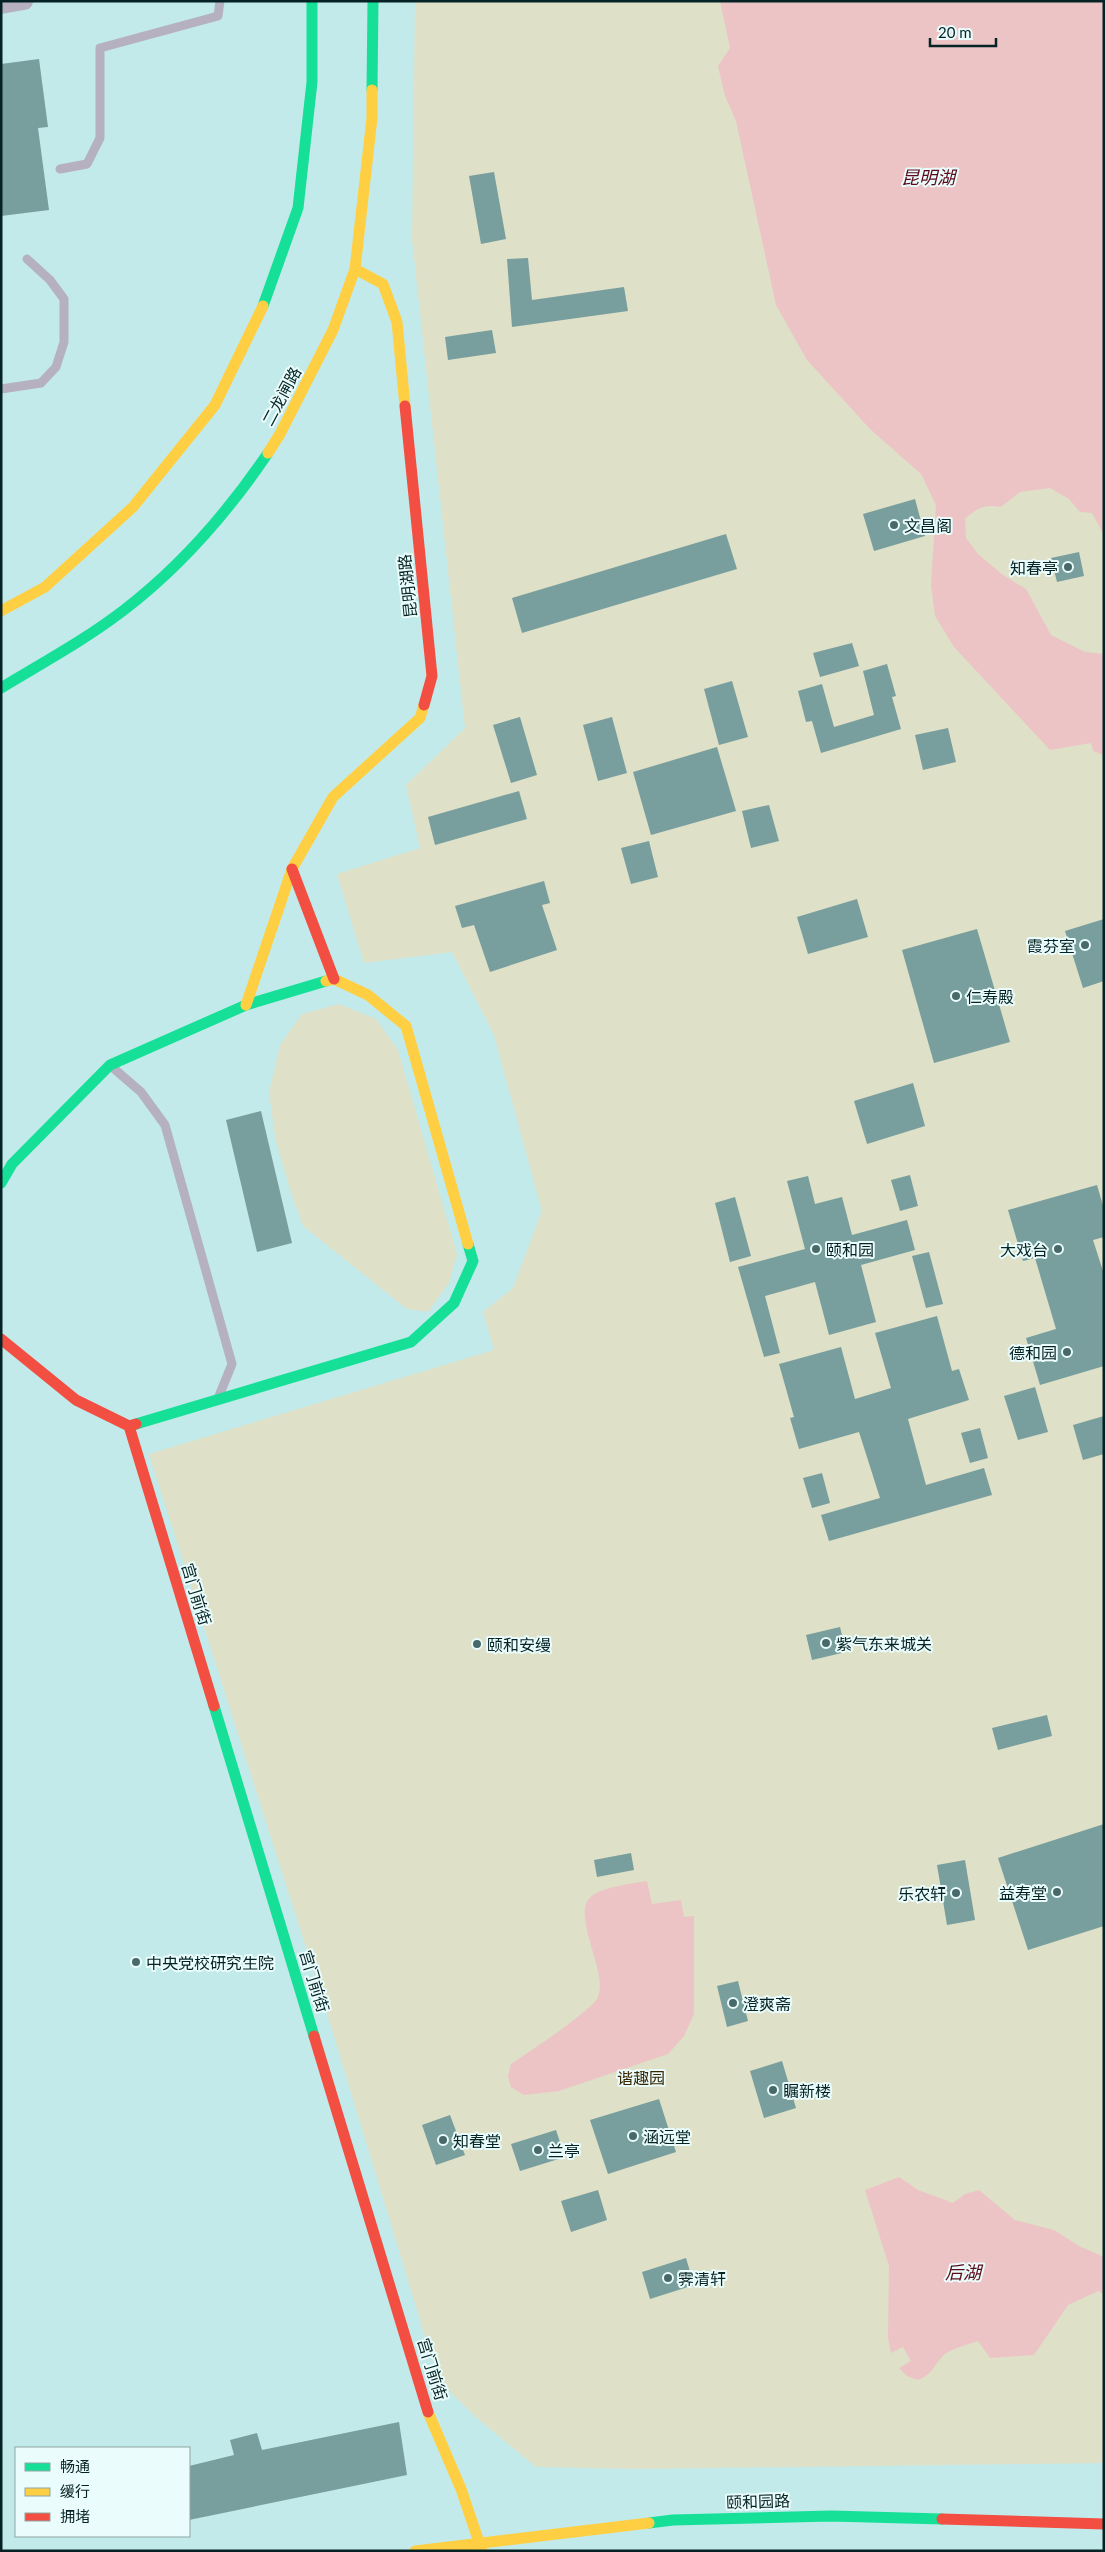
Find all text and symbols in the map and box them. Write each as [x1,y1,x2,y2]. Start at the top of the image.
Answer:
scale bar [930,15,996,47]
text: 20 m [938,23,972,41]
water label: 昆明湖 [901,166,958,188]
street label: 二龙闸路 [258,363,304,429]
place label: 文昌阁 [904,516,952,535]
marker: 文昌阁 [888,519,900,531]
street label: 昆明湖路 [394,553,420,619]
place label: 知春亭 [1010,558,1058,577]
marker: 知春亭 [1062,561,1074,573]
place label: 霞芬室 [1027,936,1075,955]
marker: 霞芬室 [1079,939,1091,951]
place label: 仁寿殿 [966,987,1014,1006]
marker: 仁寿殿 [950,990,962,1002]
place label: 颐和园 [826,1240,874,1259]
place label: 大戏台 [1000,1240,1048,1259]
marker: 颐和园 [810,1243,822,1255]
marker: 大戏台 [1052,1243,1064,1255]
place label: 德和园 [1009,1343,1057,1362]
marker: 德和园 [1061,1346,1073,1358]
street label: 宫门前街 [179,1561,215,1627]
place label: 紫气东来城关 [836,1634,932,1653]
place label: 颐和安缦 [487,1635,551,1654]
marker: 紫气东来城关 [820,1637,832,1649]
marker: 颐和安缦 [471,1638,483,1650]
place label: 益寿堂 [999,1883,1047,1902]
place label: 乐农轩 [898,1884,946,1903]
marker: 益寿堂 [1051,1886,1063,1898]
marker: 乐农轩 [950,1887,962,1899]
street label: 宫门前街 [297,1948,333,2014]
place label: 中央党校研究生院 [146,1953,274,1972]
marker: 中央党校研究生院 [130,1956,142,1968]
place label: 澄爽斋 [743,1994,791,2013]
marker: 澄爽斋 [727,1997,739,2009]
park label: 谐趣园 [617,2068,665,2087]
place label: 瞩新楼 [783,2081,831,2100]
marker: 瞩新楼 [767,2084,779,2096]
place label: 涵远堂 [643,2127,691,2146]
marker: 涵远堂 [627,2130,639,2142]
place label: 知春堂 [453,2131,501,2150]
marker: 知春堂 [437,2134,449,2146]
place label: 兰亭 [548,2141,580,2160]
marker: 兰亭 [532,2144,544,2156]
water label: 后湖 [945,2261,984,2283]
place label: 霁清轩 [678,2269,726,2288]
marker: 霁清轩 [662,2272,674,2284]
street label: 宫门前街 [415,2336,451,2402]
legend [15,2447,190,2537]
text: 畅通 [60,2457,90,2475]
text: 缓行 [60,2482,90,2500]
street label: 颐和园路 [726,2490,790,2512]
text: 拥堵 [60,2507,90,2525]

